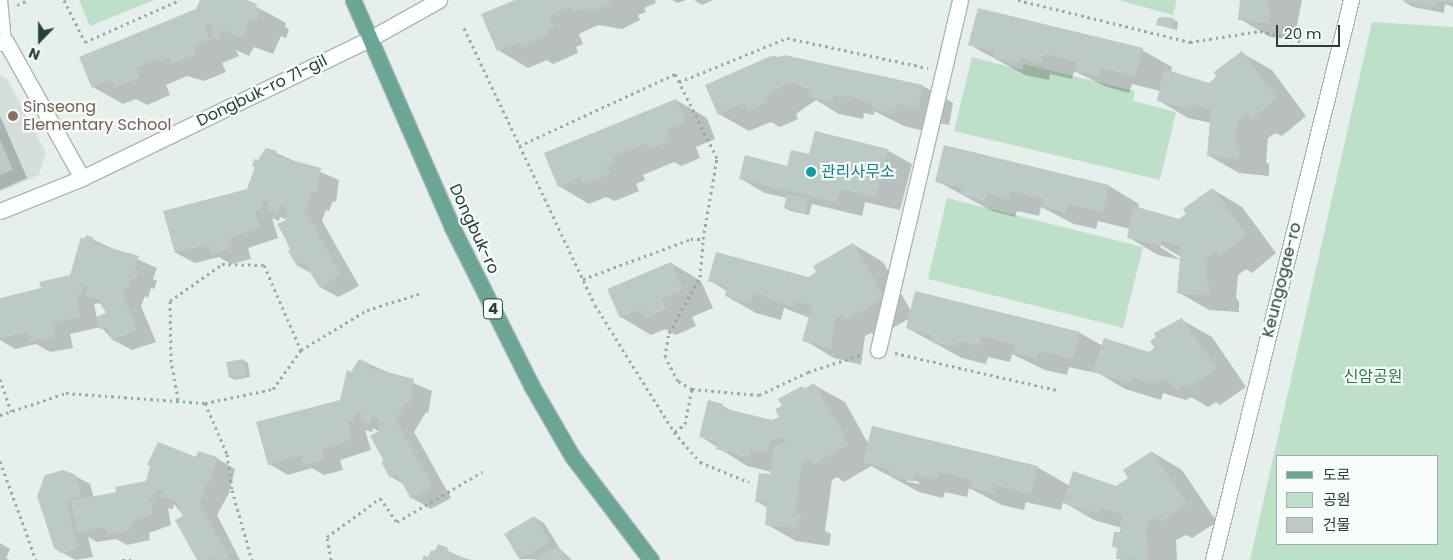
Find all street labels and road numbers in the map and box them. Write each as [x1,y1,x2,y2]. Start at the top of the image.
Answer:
street label: Dongbuk-ro 71-gil [194,51,330,131]
street label: Dongbuk-ro [445,181,503,277]
street label: Keungogae-ro [1258,221,1306,339]
road number: 4 [482,296,504,322]

